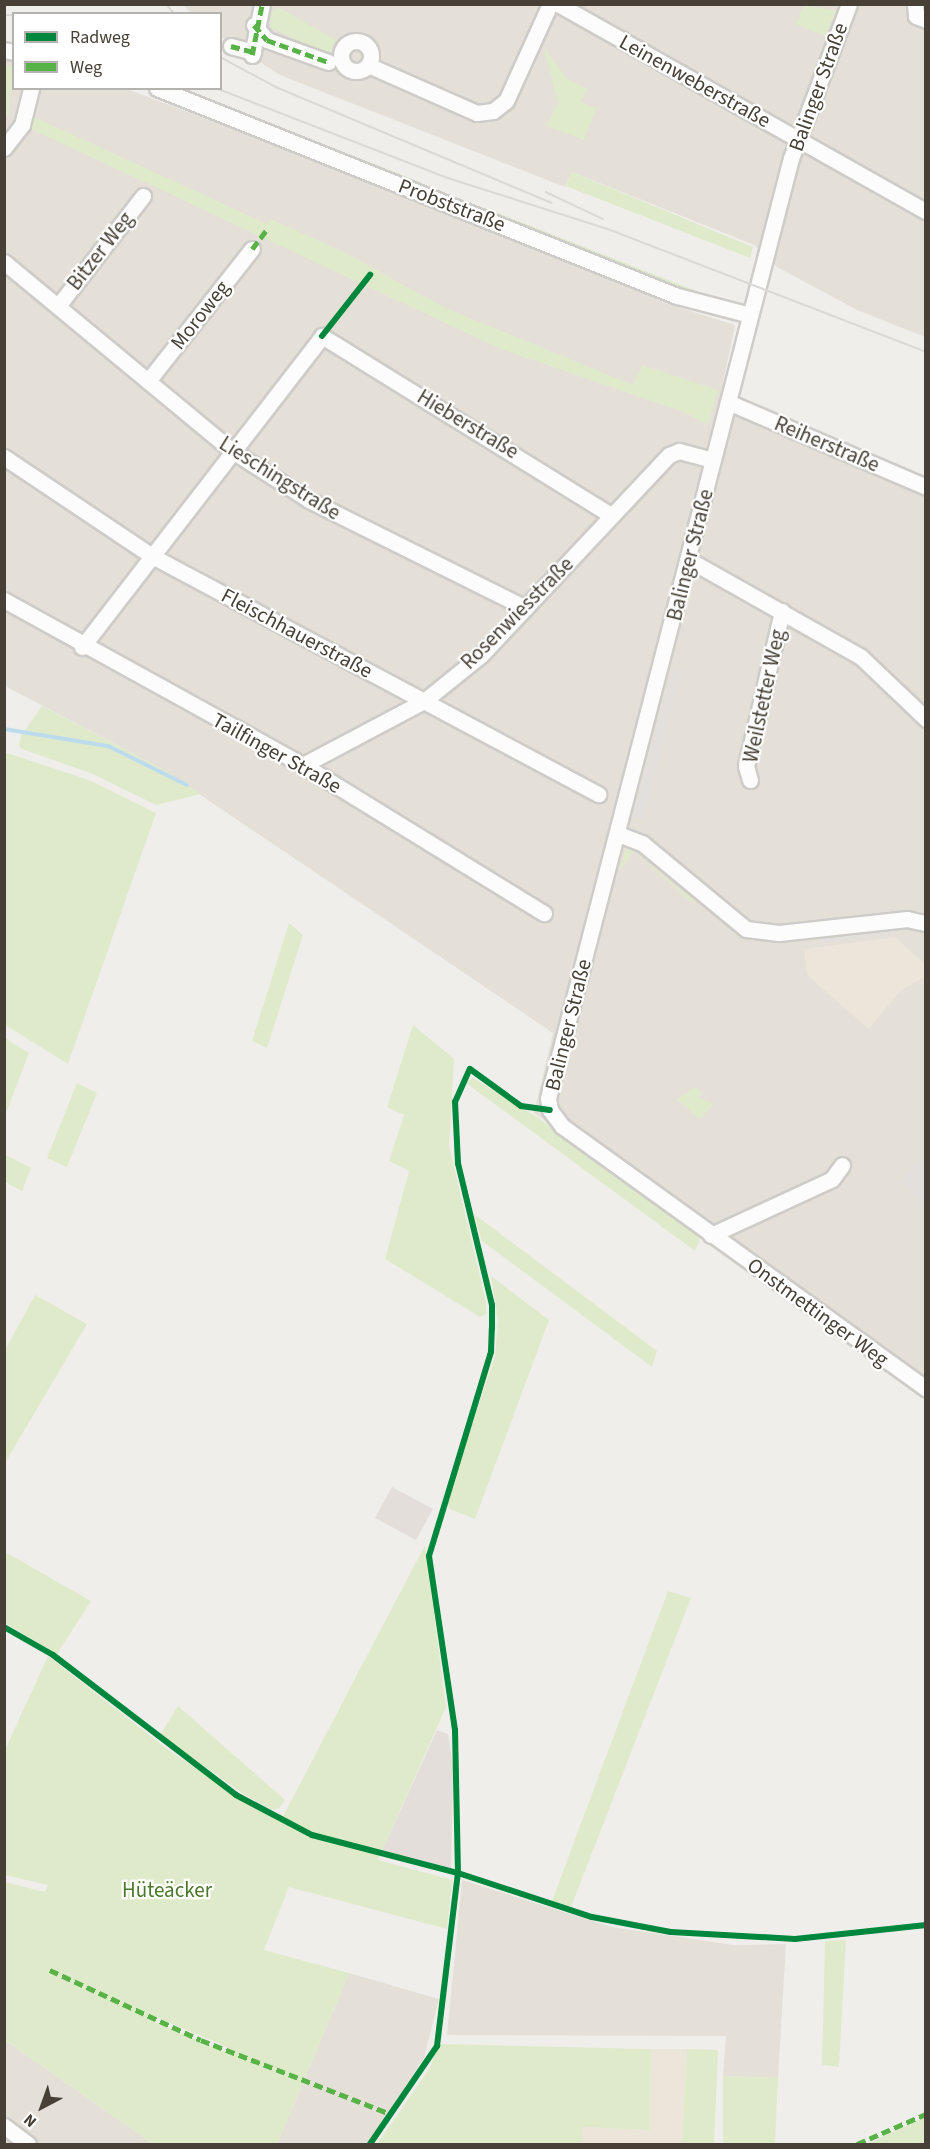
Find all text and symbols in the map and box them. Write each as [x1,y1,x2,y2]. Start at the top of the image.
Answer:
legend [12,12,222,90]
street label: Balinger Straße [783,19,853,155]
text: Radweg [70,25,130,50]
street label: Leinenweberstraße [615,29,775,133]
text: Weg [70,55,102,80]
street label: Probststraße [395,173,509,237]
street label: Bitzer Weg [62,207,138,295]
street label: Moroweg [165,275,235,355]
street label: Hieberstraße [413,384,523,464]
street label: Reiherstraße [771,411,883,477]
street label: Lieschingstraße [215,431,345,525]
street label: Balinger Straße [661,487,719,623]
street label: Rosenwiesstraße [456,552,578,674]
street label: Fleischhauerstraße [217,583,377,683]
street label: Weilstetter Weg [738,627,790,765]
street label: Tailfinger Straße [208,707,346,799]
street label: Balinger Straße [539,957,597,1093]
street label: Onstmettinger Weg [742,1252,894,1372]
park label: Hüteäcker [122,1877,212,1903]
north arrow [12,2077,72,2137]
text: N [19,2109,41,2132]

